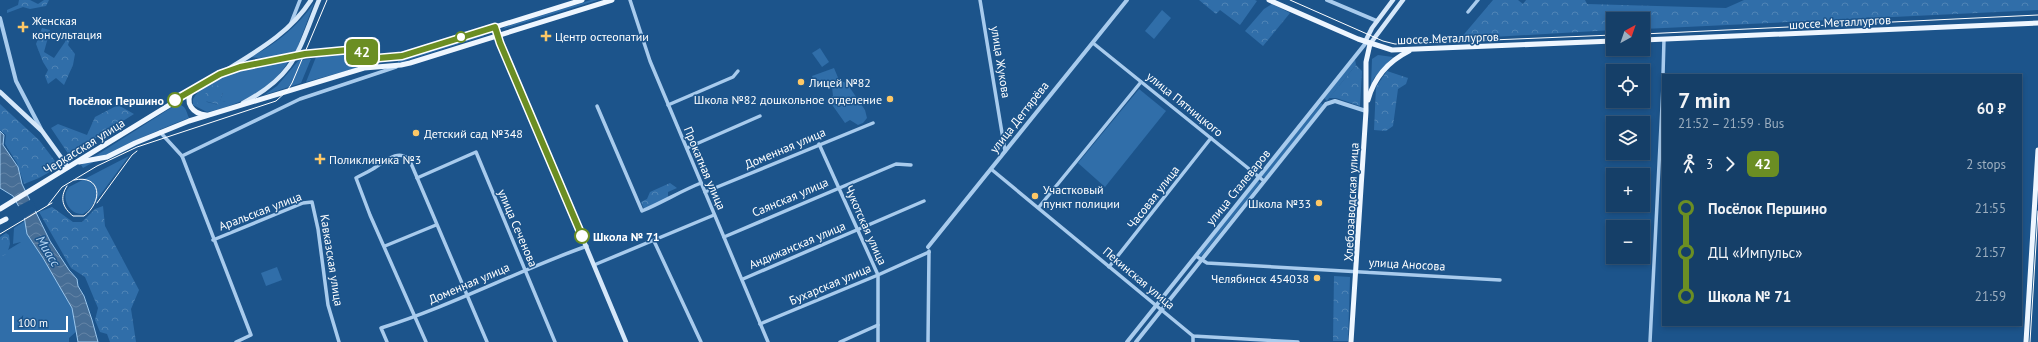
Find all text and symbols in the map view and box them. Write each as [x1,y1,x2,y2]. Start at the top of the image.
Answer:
north arrow [1606,12,1650,56]
map controls [1606,12,1650,264]
street label: шоссе Металлургов [1789,12,1891,32]
place label: Женская консультация [31,13,102,42]
marker: Женская консультация [17,21,29,33]
street label: улица Жукова [988,25,1014,99]
place label: Центр остеопатии [555,29,649,44]
street label: шоссе Металлургов [1397,29,1499,47]
marker: Центр остеопатии [540,30,552,42]
unlabelled marker [455,31,467,43]
line badge: 42 [344,39,380,65]
text: 42 [354,43,370,61]
button: locate [1606,64,1650,108]
street label: улица Пятницкого [1144,68,1226,140]
place label: Лицей №82 [808,75,871,90]
marker: Лицей №82 [796,77,806,87]
street label: улица Дегтярёва [986,78,1052,156]
text: 7 min [1678,86,1730,114]
marker: Посёлок Першино [167,92,183,108]
place label: Школа №82 дошкольное отделение [694,92,882,107]
place label: Посёлок Першино [69,93,165,108]
marker: Школа №82 дошкольное отделение [885,94,895,104]
text: 60 ₽ [1977,99,2006,118]
street label: Черкасская улица [40,115,128,177]
text: 21:52 – 21:59 · Bus [1678,115,1784,132]
button: layers [1606,116,1650,160]
street label: Прокатная улица [681,124,729,212]
street label: Доменная улица [742,124,828,172]
place label: Детский сад №348 [424,126,523,141]
marker: Детский сад №348 [411,128,421,138]
street label: Хлебозаводская улица [1340,142,1362,262]
street label: улица Сталеваров [1203,146,1273,228]
place label: Поликлиника №3 [329,152,421,167]
marker: Поликлиника №3 [314,153,326,165]
icon: walk [1678,153,1700,175]
icon: forward [1719,153,1741,175]
text: 42 [1755,155,1771,173]
text: 3 [1706,156,1713,173]
text: 2 stops [1966,156,2006,173]
street label: Часовая улица [1124,162,1182,232]
button: + [1606,168,1650,212]
street label: Саянская улица [750,174,830,220]
place label: Участковый пункт полиции [1043,182,1120,211]
street label: Чукотская улица [842,183,890,267]
street label: улица Сеченова [495,187,541,269]
street label: Аральская улица [216,188,304,234]
marker: Участковый пункт полиции [1030,191,1040,201]
place label: Школа №33 [1248,196,1311,211]
marker: Школа №33 [1314,198,1324,208]
text: Посёлок Першино [1708,199,1827,218]
text: 21:55 [1975,200,2006,217]
street label: Кавказская улица [317,213,347,307]
street label: Андижанская улица [746,218,848,272]
button: − [1606,220,1650,264]
marker: Школа № 71 [574,228,590,244]
place label: Школа № 71 [593,229,660,244]
water label: Миасс [32,232,64,270]
text: ДЦ «Импульс» [1708,243,1803,262]
street label: Пекинская улица [1100,244,1178,312]
text: 21:57 [1975,244,2006,261]
street label: улица Аносова [1368,255,1446,274]
street label: Доменная улица [426,259,512,307]
street label: Бухарская улица [787,260,873,308]
place label: Челябинск 454038 [1211,271,1309,286]
marker: Челябинск 454038 [1312,273,1322,283]
text: Школа № 71 [1708,287,1791,306]
text: 21:59 [1975,288,2006,305]
scale bar [12,314,68,333]
text: 100 m [18,316,48,330]

